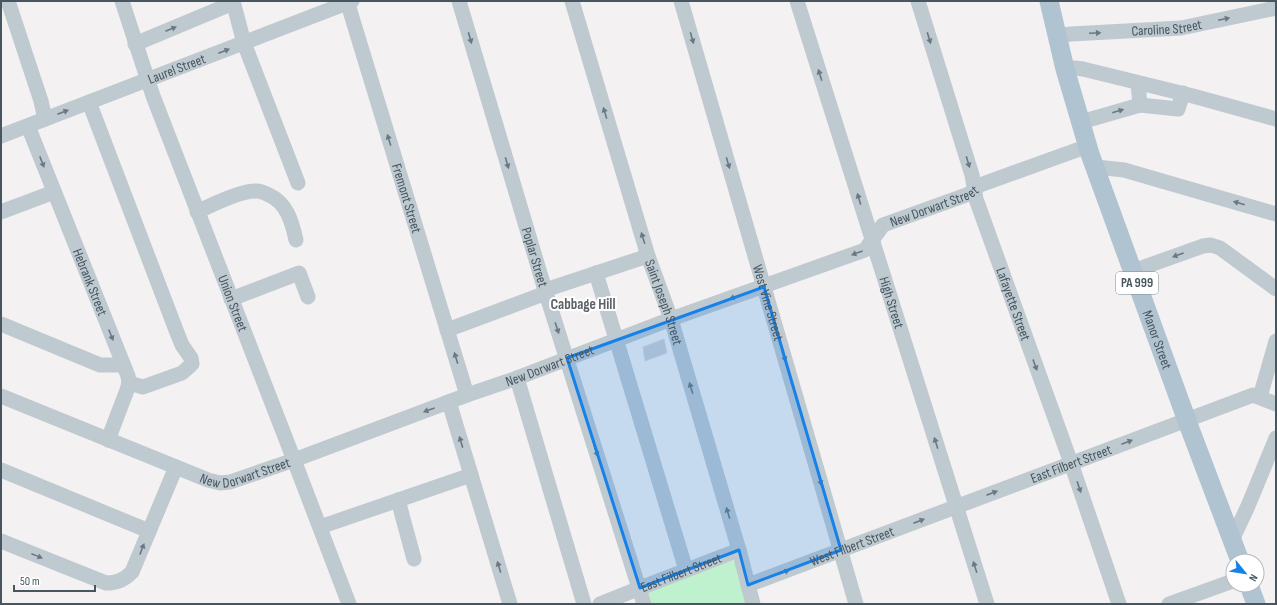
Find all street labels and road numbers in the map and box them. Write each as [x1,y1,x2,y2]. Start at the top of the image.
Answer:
street label: Caroline Street [1131,15,1203,39]
street label: Laurel Street [145,50,208,87]
street label: Fremont Street [388,161,426,235]
street label: New Dorwart Street [887,181,982,230]
street label: Poplar Street [518,225,552,289]
street label: Hebrank Street [69,246,111,318]
street label: Saint Joseph Street [641,257,687,347]
street label: West Vine Street [749,263,788,343]
street label: Lafayette Street [993,265,1035,343]
street label: Union Street [215,272,252,334]
road number: PA 999 [1116,272,1158,294]
street label: High Street [876,274,908,330]
street label: Manor Street [1139,308,1176,371]
street label: New Dorwart Street [503,341,596,390]
street label: East Filbert Street [1028,441,1114,486]
street label: New Dorwart Street [197,454,292,491]
street label: West Filbert Street [807,522,896,569]
street label: East Filbert Street [638,549,724,595]

